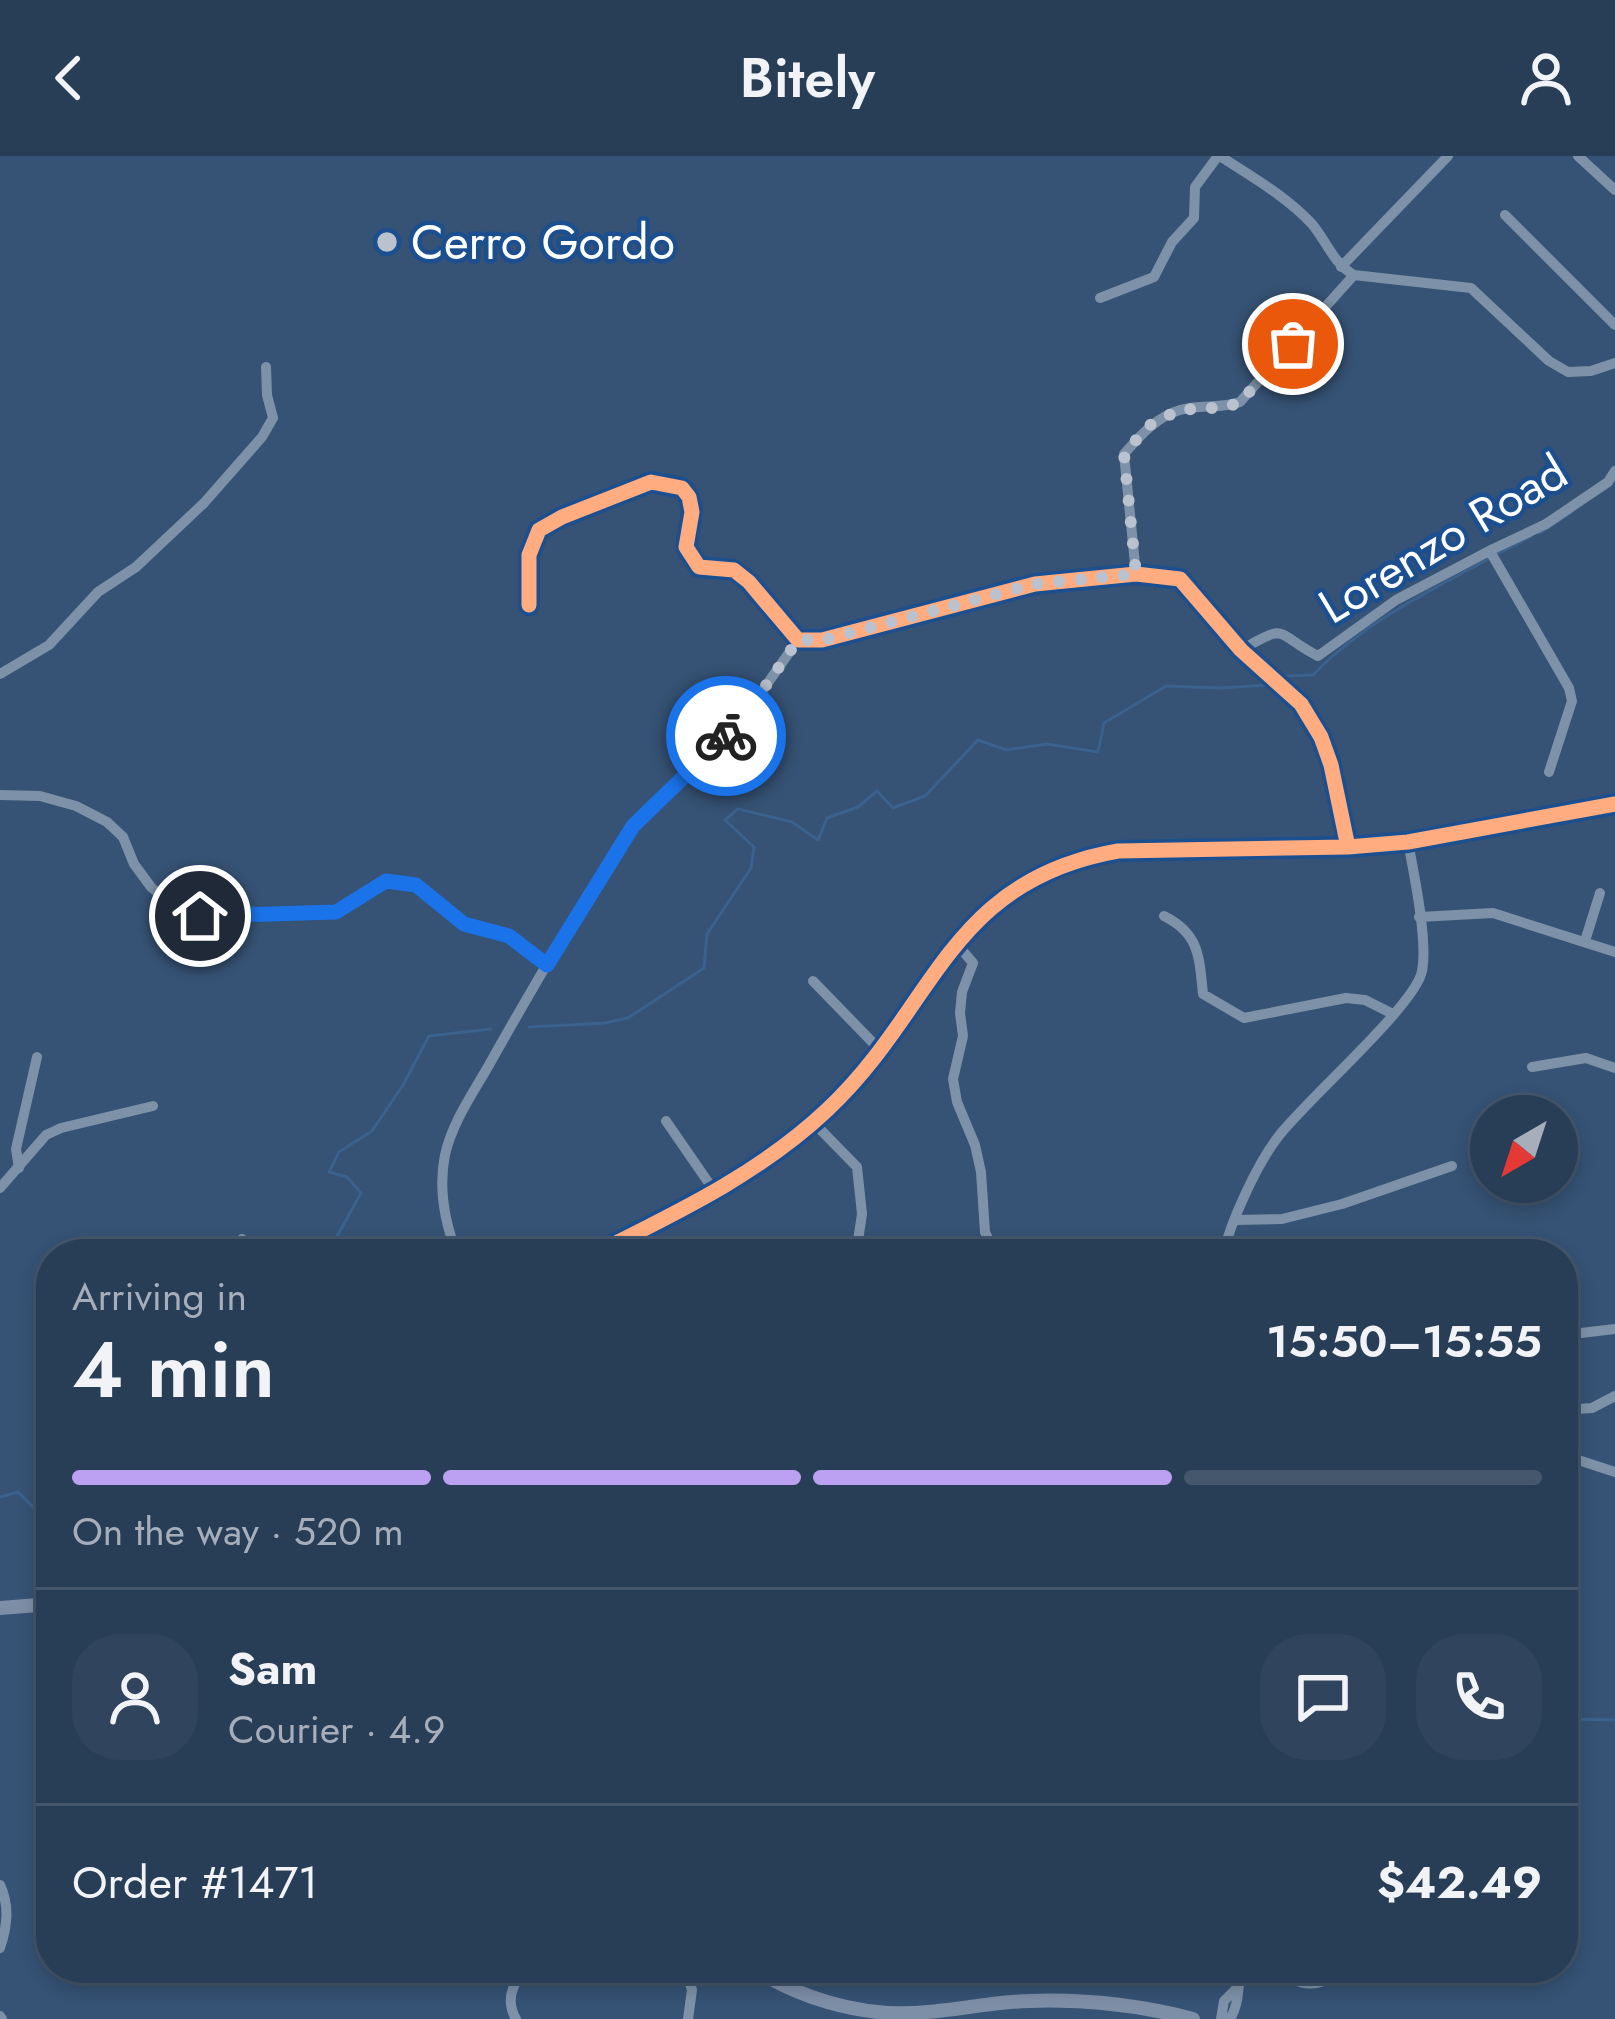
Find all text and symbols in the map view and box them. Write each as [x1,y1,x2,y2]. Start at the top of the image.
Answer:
text: Bitely [740,39,875,117]
icon: back [36,45,102,111]
icon: person [1513,45,1579,111]
place label: Cerro Gordo [411,208,675,277]
marker: Cerro Gordo [374,229,400,255]
pin [1242,293,1344,395]
icon: bag [1260,311,1326,377]
street label: Lorenzo Road [1306,438,1580,640]
courier [666,676,786,796]
icon: bike [693,703,759,769]
pin [149,865,251,967]
icon: home [167,883,233,949]
north arrow [1470,1095,1578,1203]
map controls [1470,1095,1578,1203]
text: Arriving in [72,1268,247,1325]
text: 15:50–15:55 [1266,1309,1542,1374]
text: 4 min [72,1314,275,1426]
text: On the way · 520 m [72,1503,404,1560]
button: person [72,1634,198,1760]
button: chat [1260,1634,1386,1760]
button: phone [1416,1634,1542,1760]
text: Sam [228,1636,317,1701]
text: Courier · 4.9 [228,1701,445,1758]
text: Order #1471 [72,1850,318,1915]
text: $42.49 [1377,1850,1542,1915]

